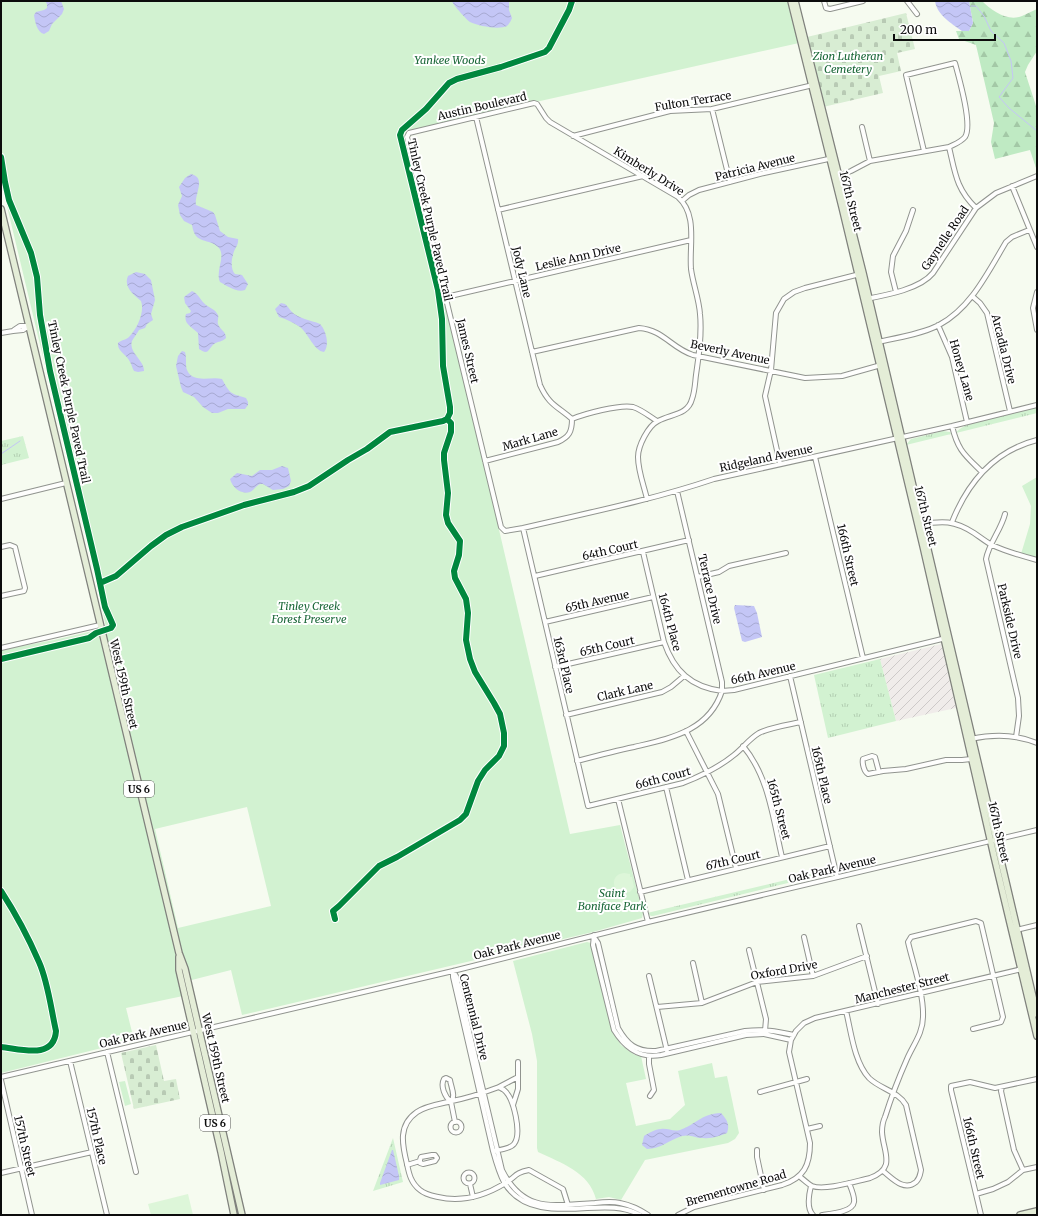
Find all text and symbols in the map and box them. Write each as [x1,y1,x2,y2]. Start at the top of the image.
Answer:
scale bar [894,16,995,42]
text: 200 m [900,22,937,37]
park label: Zion Lutheran Cemetery [812,49,884,76]
park label: Yankee Woods [414,53,486,67]
street label: Fulton Terrace [654,88,732,114]
street label: Austin Boulevard [435,89,528,123]
street label: Tinley Creek Purple Paved Trail [404,137,456,303]
street label: Kimberly Drive [611,144,687,198]
street label: Patricia Avenue [714,150,797,184]
street label: 167th Street [837,169,865,233]
street label: Gaynelle Road [918,203,972,273]
street label: Leslie Ann Drive [534,240,622,274]
street label: Jody Lane [509,244,535,299]
street label: Arcadia Drive [988,312,1019,385]
street label: James Street [454,316,482,385]
street label: Tinley Creek Purple Paved Trail [45,319,93,485]
street label: Beverly Avenue [689,337,771,367]
street label: Honey Lane [947,338,978,403]
street label: Mark Lane [501,424,560,454]
street label: Ridgeland Avenue [718,441,814,475]
street label: 167th Street [912,484,940,548]
street label: 166th Street [834,523,862,588]
street label: 64th Court [581,537,640,563]
street label: Terrace Drive [695,553,725,626]
street label: Parkside Drive [995,582,1026,660]
street label: 65th Avenue [564,587,630,615]
street label: 164th Place [656,592,685,653]
park label: Tinley Creek Forest Preserve [270,599,347,626]
street label: 65th Court [578,633,637,659]
street label: 163rd Place [551,635,577,695]
street label: West 159th Street [107,637,141,731]
street label: 66th Avenue [729,659,797,687]
street label: Clark Lane [596,678,655,704]
street label: 165th Place [809,745,835,805]
street label: 66th Court [634,764,693,792]
street label: 165th Street [764,777,794,842]
road number: US 6 [124,781,154,797]
street label: 167th Street [985,800,1013,864]
street label: 67th Court [704,847,762,873]
street label: Oak Park Avenue [787,852,877,886]
park label: Saint Boniface Park [578,886,646,913]
street label: Oak Park Avenue [472,927,562,963]
street label: Oxford Drive [750,957,819,983]
street label: Manchester Street [853,969,951,1006]
street label: Centennial Drive [457,972,492,1062]
street label: West 159th Street [199,1011,233,1105]
street label: Oak Park Avenue [98,1017,188,1051]
street label: 157th Place [84,1106,110,1166]
street label: 157th Street [11,1114,39,1179]
road number: US 6 [200,1115,230,1131]
street label: 166th Street [960,1116,988,1181]
street label: Brementowne Road [684,1167,788,1209]

